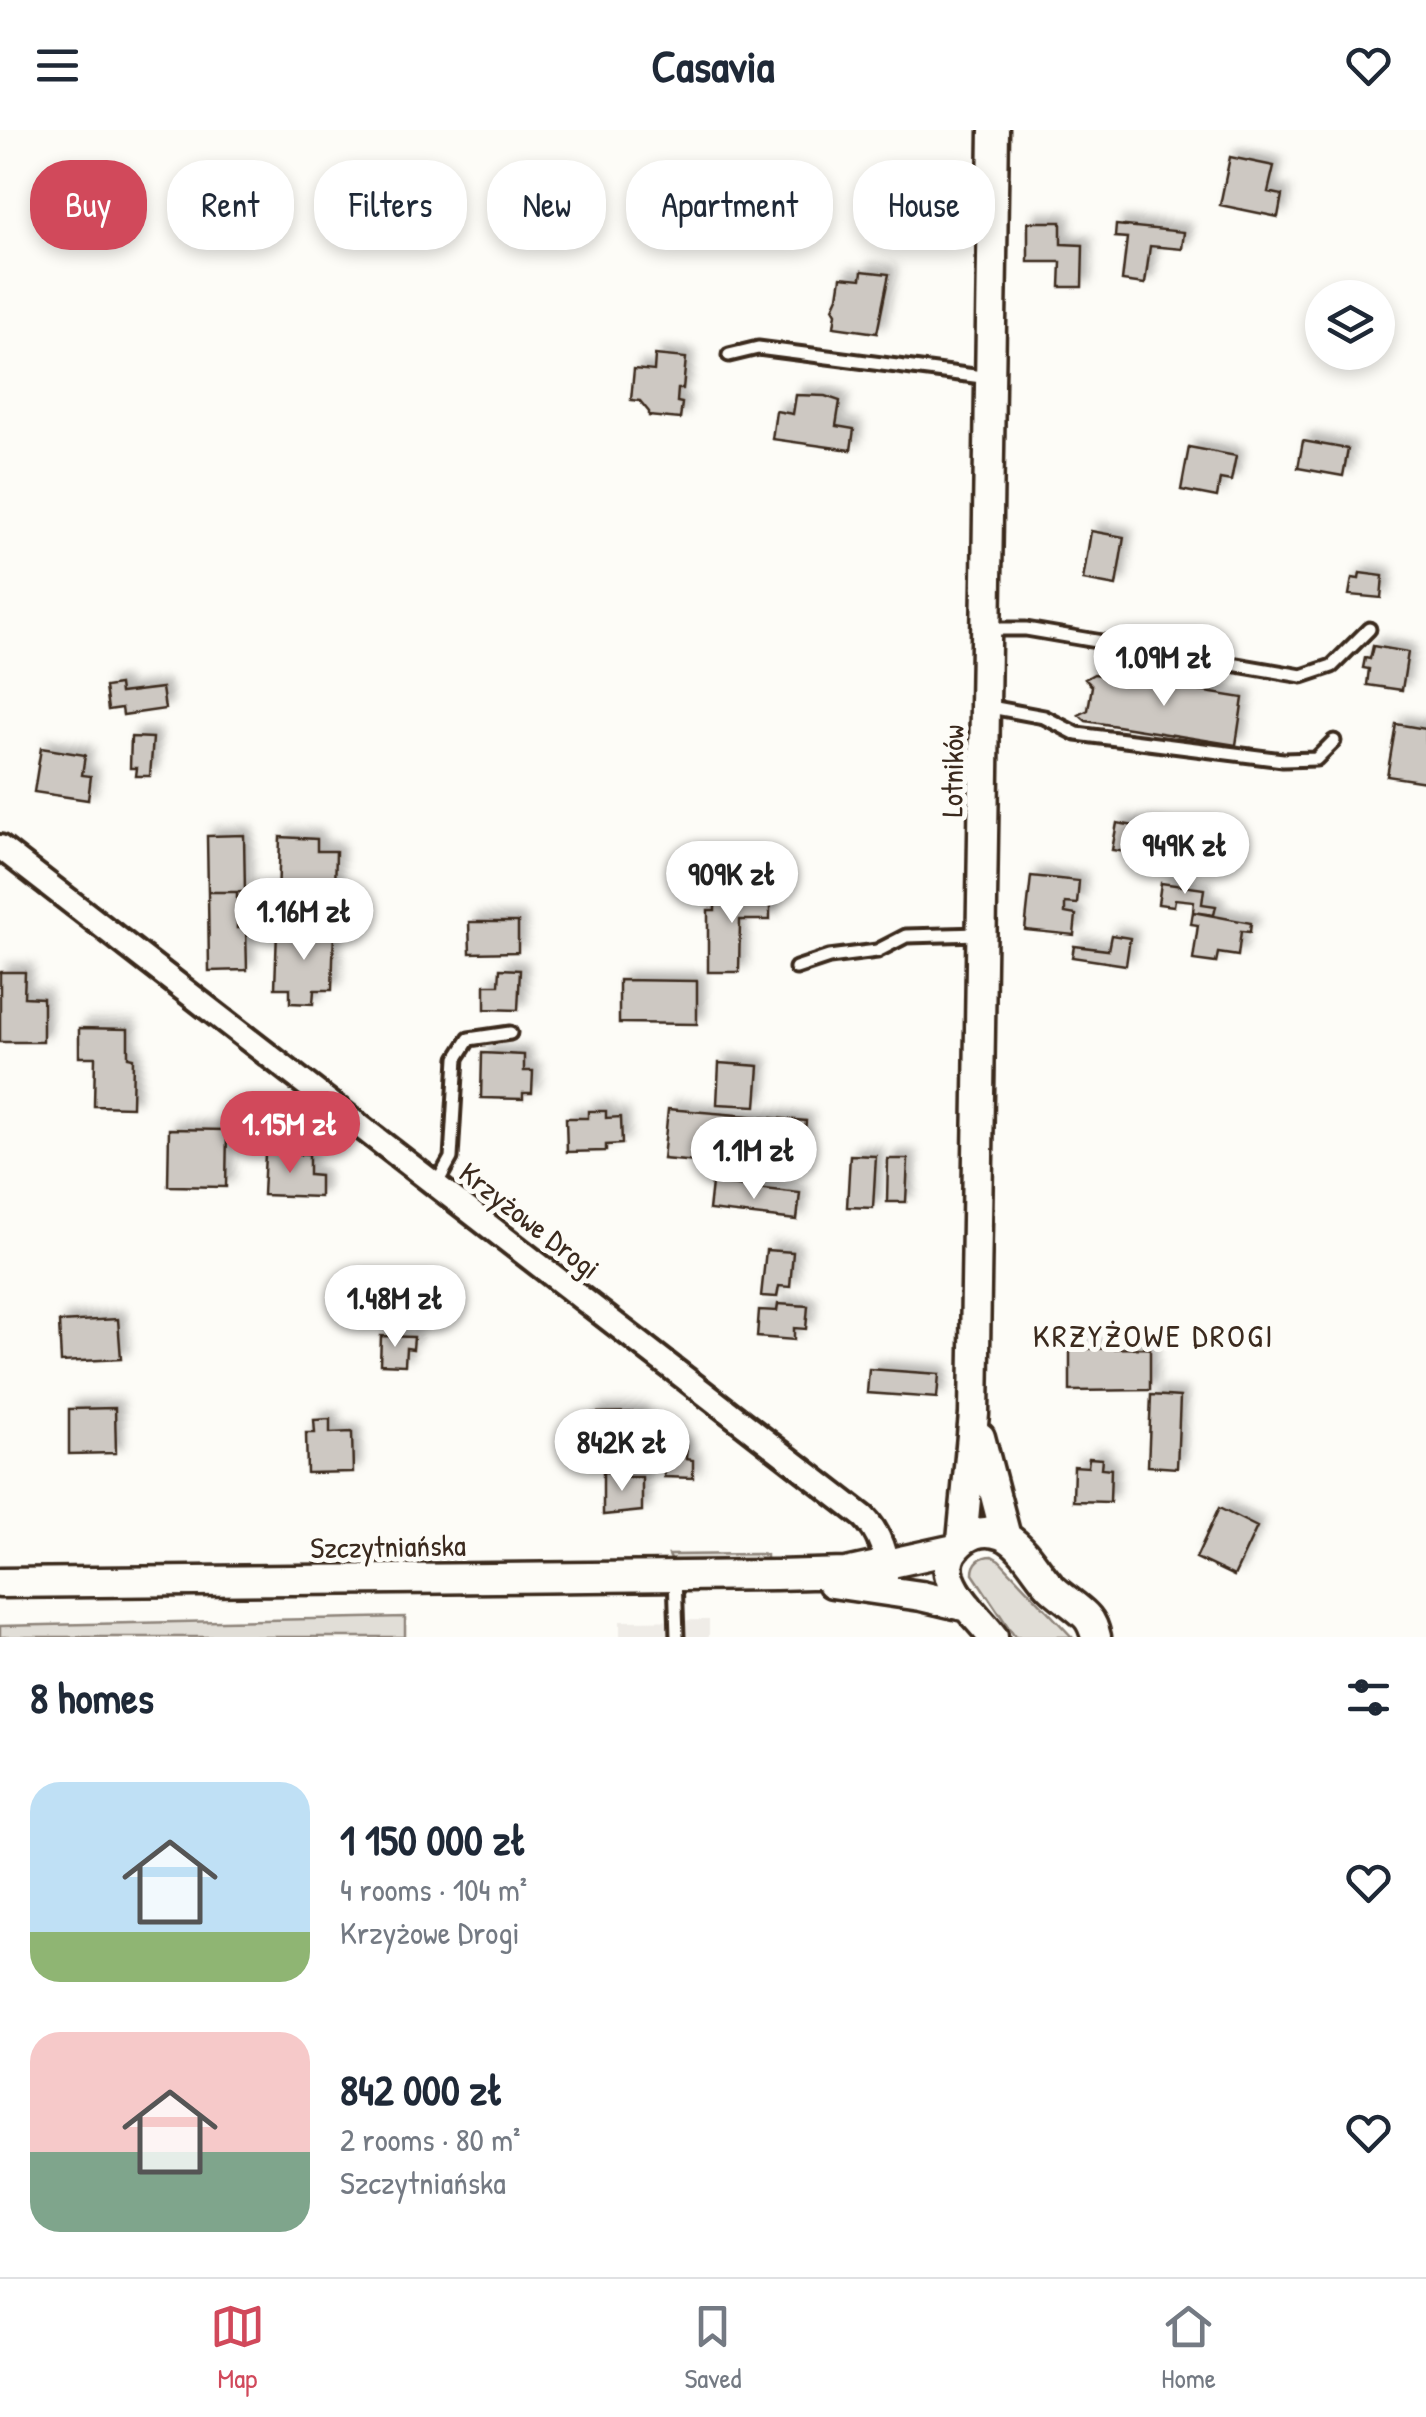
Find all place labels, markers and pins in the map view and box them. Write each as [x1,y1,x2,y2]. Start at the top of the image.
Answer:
pin: 1.09M zł [1061,624,1267,709]
pin: 949K zł [1093,812,1277,897]
pin: 909K zł [640,841,824,926]
pin: 1.16M zł [201,878,407,963]
pin: 1.15M zł [187,1091,393,1176]
pin: 1.1M zł [662,1117,846,1202]
pin: 1.48M zł [292,1265,498,1350]
pin: 842K zł [530,1409,714,1494]

